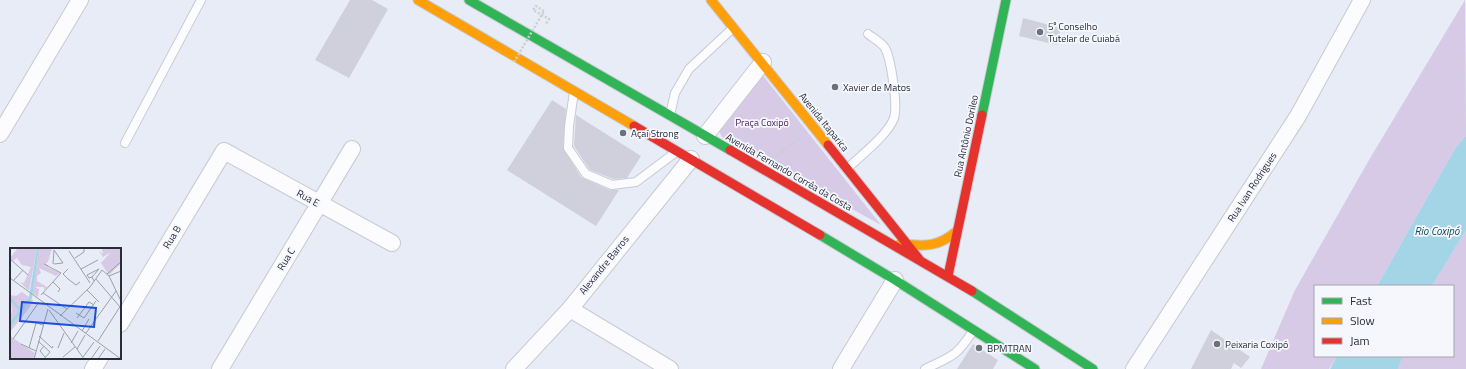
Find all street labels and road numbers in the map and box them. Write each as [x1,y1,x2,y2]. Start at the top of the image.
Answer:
street label: Avenida Itaparica [796,89,852,155]
street label: Rua Antônio Dorileo [950,93,982,179]
street label: Avenida Fernando Corrêa da Costa [723,130,855,214]
street label: Rua Ivan Rodrigues [1224,149,1280,225]
street label: Rua E [294,186,323,211]
street label: Rua B [159,223,185,251]
street label: Alexandre Barros [576,232,633,298]
street label: Rua C [273,244,299,273]

